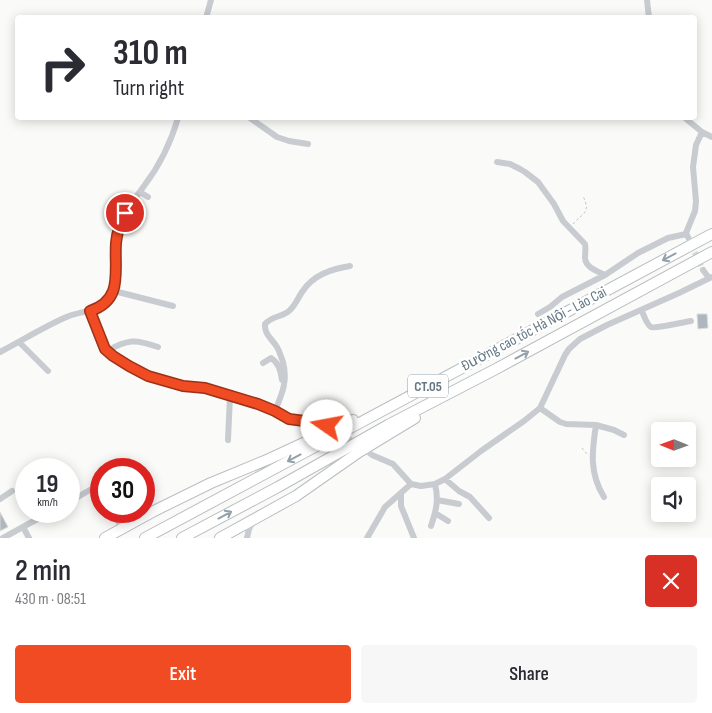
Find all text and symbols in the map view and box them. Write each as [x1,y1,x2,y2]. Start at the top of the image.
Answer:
text: 310 m [113,32,188,75]
icon: right [30,35,95,100]
text: Turn right [113,75,184,102]
pin [104,192,146,234]
icon: arrive [111,199,139,227]
one-way arrow [662,253,677,263]
street label: Đường cao tốc Hà Nội - Lào Cai [458,283,610,375]
one-way arrow [514,349,528,359]
road number: CT.05 [408,374,448,398]
position arrow [300,399,352,451]
north arrow [651,422,696,468]
map controls [651,422,696,522]
one-way arrow [287,453,302,463]
speed limit sign: 30 [90,458,155,523]
text: 19 [37,469,58,500]
button: sound [651,477,696,522]
text: km/h [37,495,58,510]
one-way arrow [217,510,232,520]
text: 2 min [15,553,71,589]
button: close [645,555,697,607]
text: 430 m · 08:51 [15,590,86,609]
button: Exit [15,645,351,703]
button: Share [361,645,697,703]

